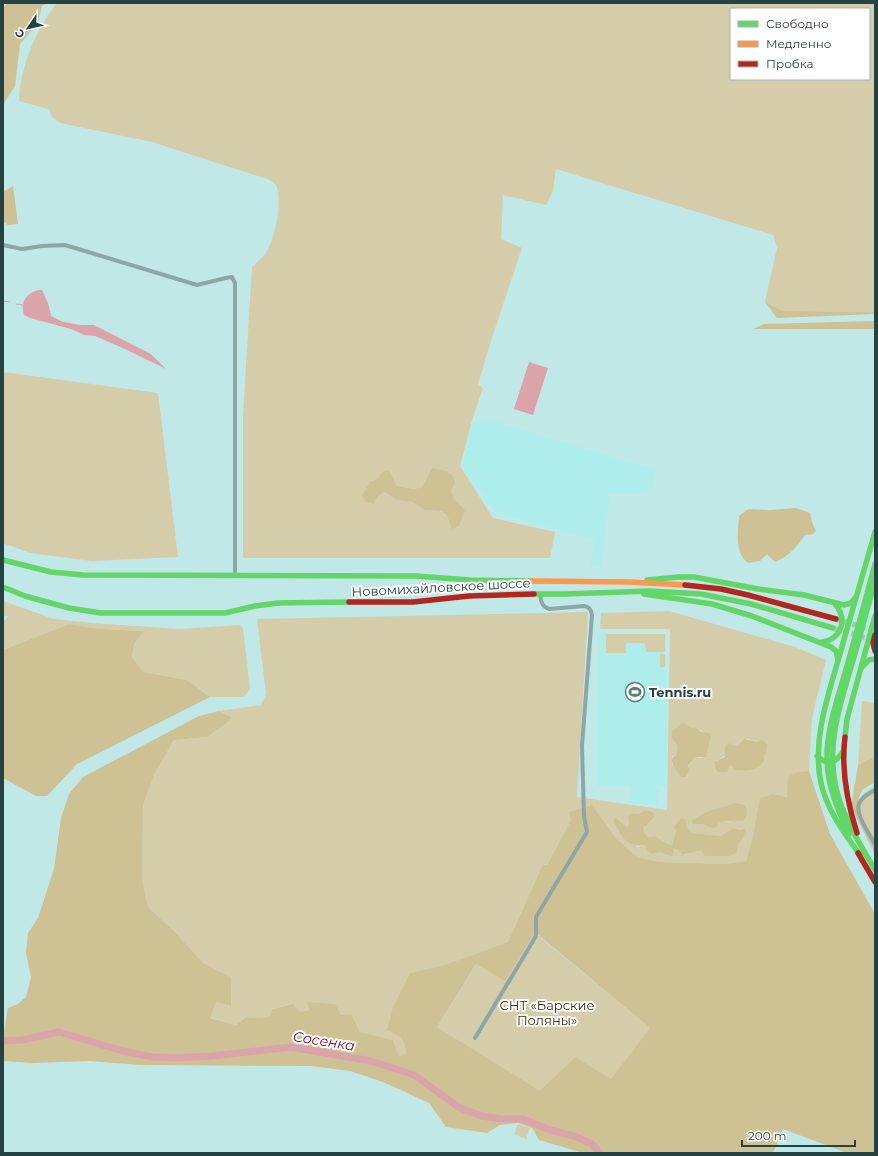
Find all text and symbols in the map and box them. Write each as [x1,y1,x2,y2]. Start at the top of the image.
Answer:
north arrow [8,8,48,48]
legend [730,8,870,80]
text: Свободно [766,16,829,31]
text: С [12,26,28,41]
text: Медленно [766,36,832,51]
text: Пробка [766,56,814,71]
street label: Новомихайловское шоссе [351,574,531,600]
sports icon: Tennis.ru [624,681,646,703]
place label: Tennis.ru [649,684,711,700]
park label: СНТ «Барские Поляны» [499,997,595,1028]
water label: Сосенка [292,1027,356,1055]
scale bar [742,1122,855,1148]
text: 200 m [748,1128,787,1143]

